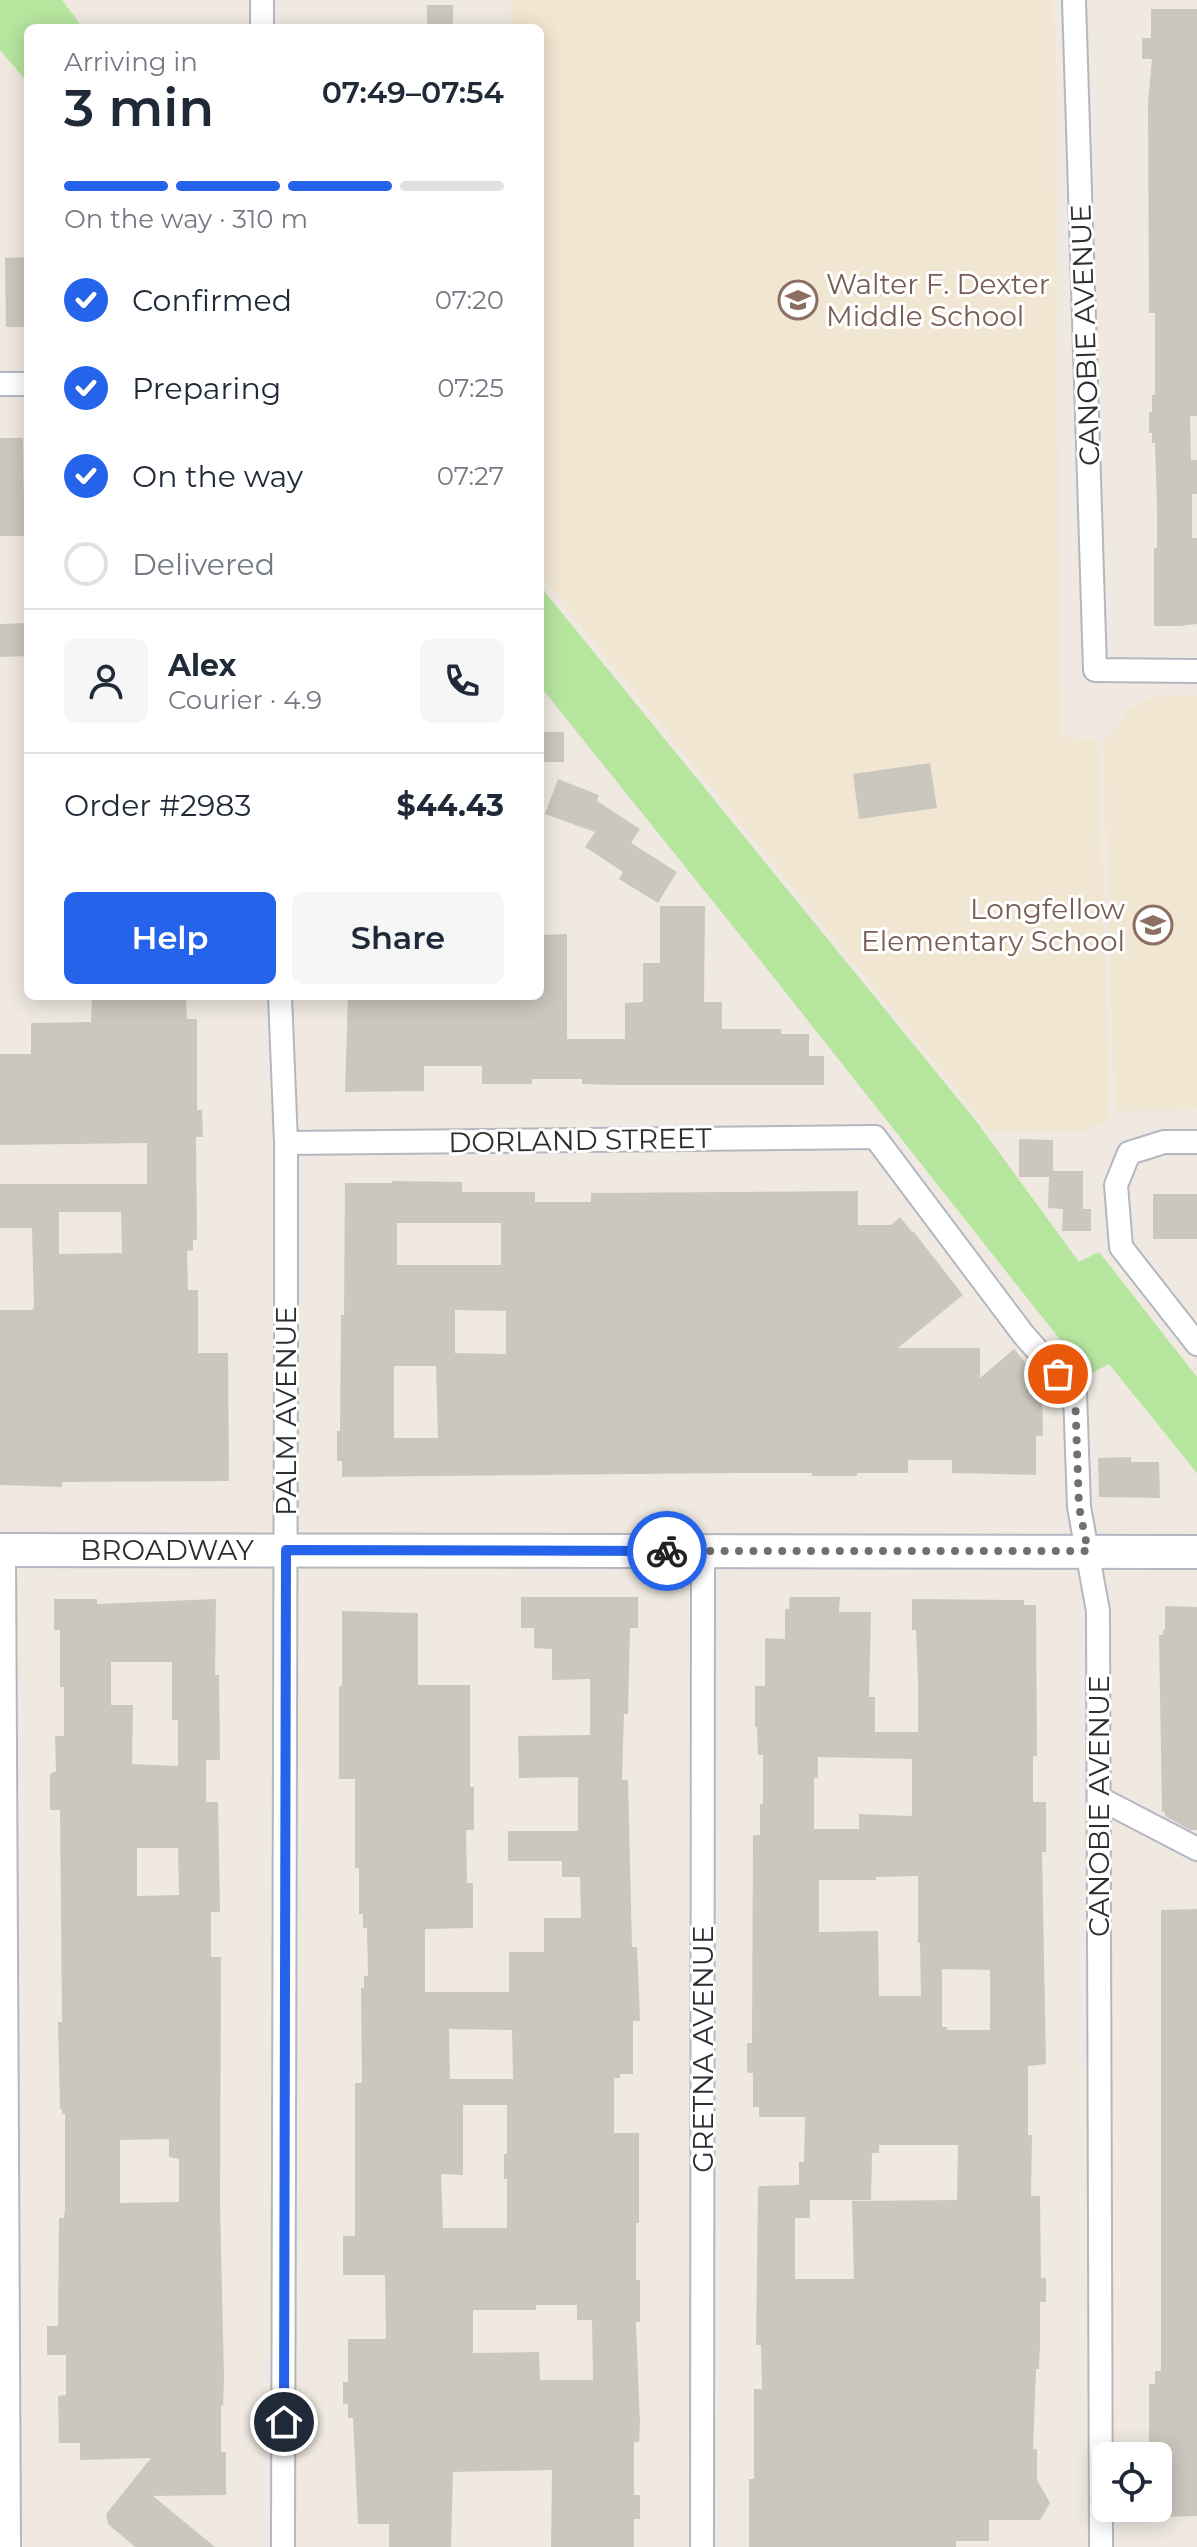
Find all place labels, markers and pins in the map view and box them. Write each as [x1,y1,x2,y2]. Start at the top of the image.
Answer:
place label: Walter F. Dexter Middle School [826,267,1050,333]
school or university icon: Walter F. Dexter Middle School [777,279,819,321]
place label: Longfellow Elementary School [861,892,1125,958]
school or university icon: Longfellow Elementary School [1132,904,1174,946]
pin [1024,1340,1092,1408]
pin [250,2388,318,2456]

